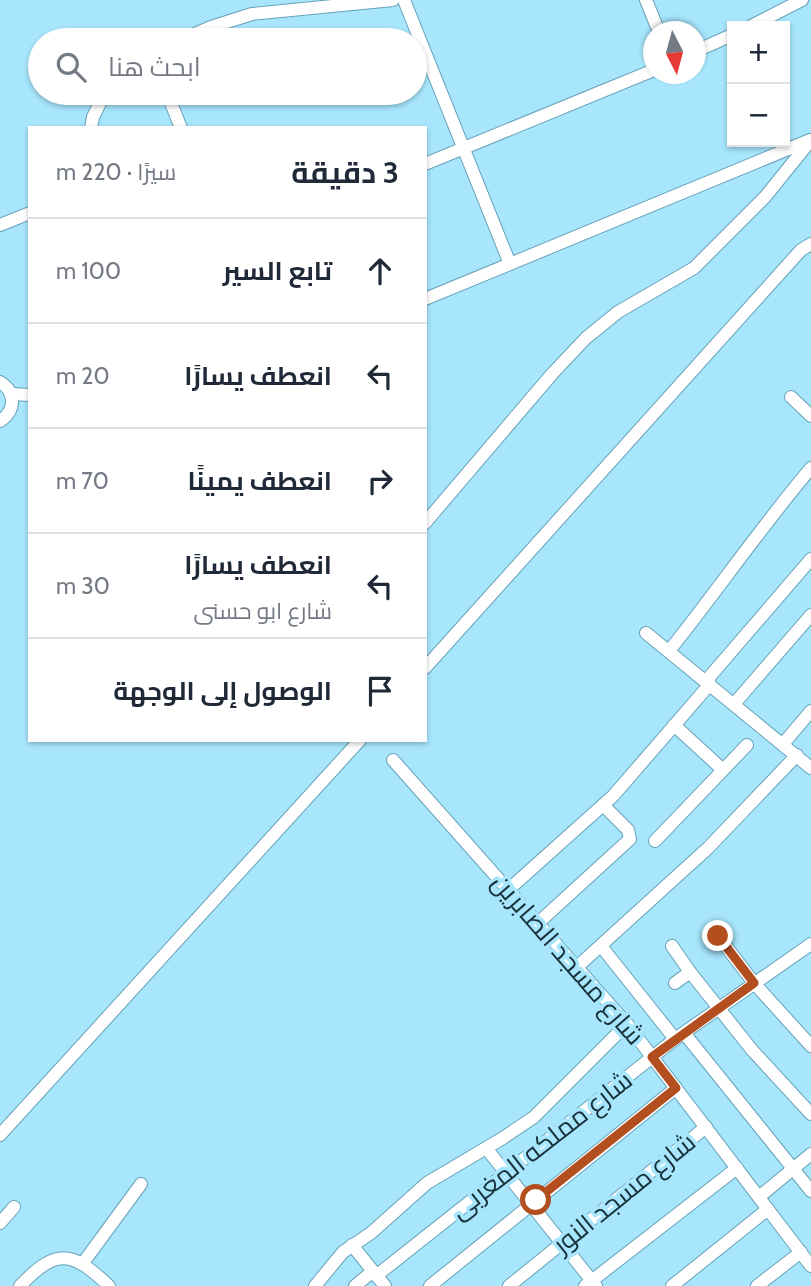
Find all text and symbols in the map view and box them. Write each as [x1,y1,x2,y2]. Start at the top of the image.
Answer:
north arrow [643,21,706,84]
map controls [727,21,790,147]
button: + [727,21,790,84]
search box [28,28,427,105]
icon: search [52,48,90,86]
text: ابحث هنا [108,51,201,83]
button: − [727,84,790,147]
text: 3 دقيقة [291,154,399,191]
text: سيرًا · 220 m [56,158,176,186]
icon: ahead [361,252,399,290]
text: تابع السير [223,255,332,287]
text: 100 m [56,257,121,285]
icon: left [361,357,399,395]
text: انعطف يسارًا [184,360,332,392]
text: 20 m [56,362,109,390]
icon: right [361,462,399,500]
text: انعطف يمينًا [188,465,332,497]
text: 70 m [56,467,109,495]
text: انعطف يسارًا [184,549,332,581]
icon: left [361,567,399,605]
text: 30 m [56,572,110,600]
text: شارع ابو حسنى [193,597,332,625]
icon: arrive [361,672,399,710]
text: الوصول إلى الوجهة [113,675,332,707]
street label: شارع مسجد الصابرين [484,867,651,1052]
route end [702,920,733,951]
street label: شارع مملكه المغربى [444,1064,639,1227]
street label: شارع مسجد النور [545,1126,702,1262]
route start [520,1184,551,1215]

